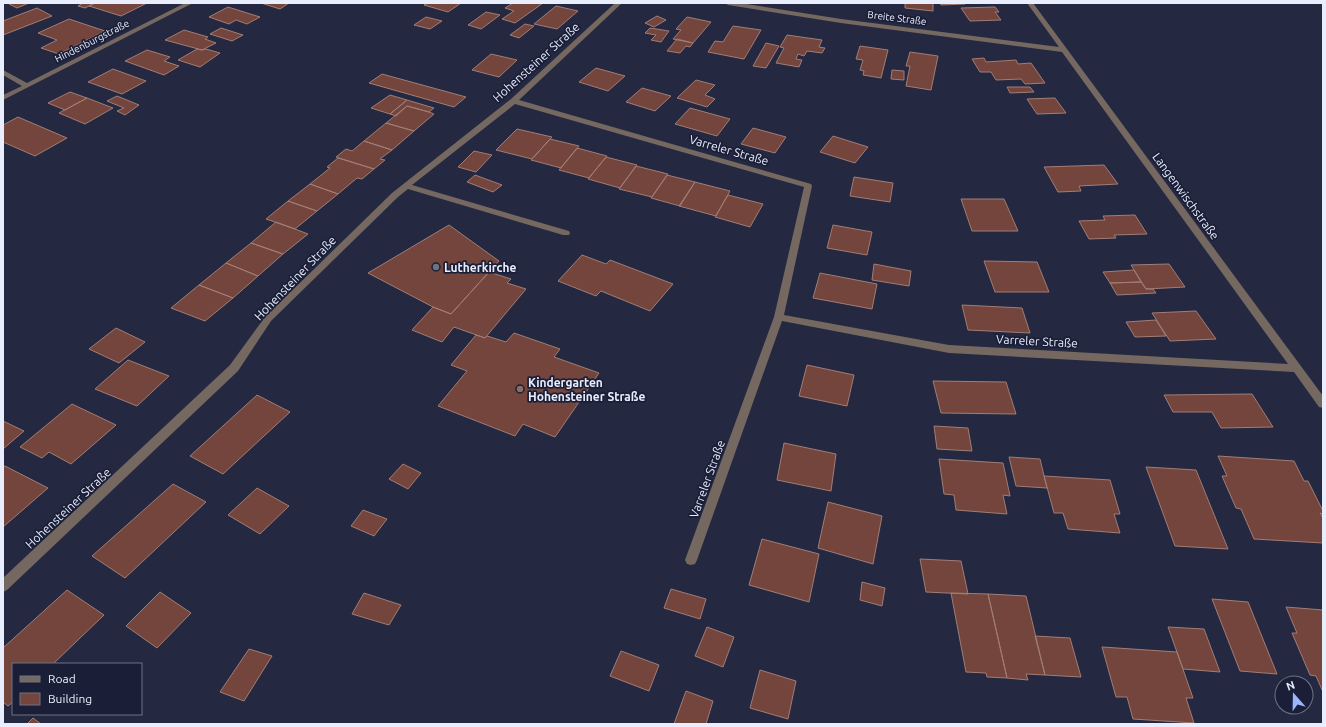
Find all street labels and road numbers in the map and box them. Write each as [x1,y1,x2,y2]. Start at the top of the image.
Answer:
street label: Breite Straße [867,9,927,27]
street label: Hindenburgstraße [53,17,131,65]
street label: Hohensteiner Straße [490,20,582,104]
street label: Varreler Straße [688,132,770,168]
street label: Langenwischstraße [1150,150,1222,242]
street label: Hohensteiner Straße [252,233,338,323]
street label: Varreler Straße [996,332,1078,350]
street label: Varreler Straße [687,438,727,520]
street label: Hohensteiner Straße [23,465,113,551]

